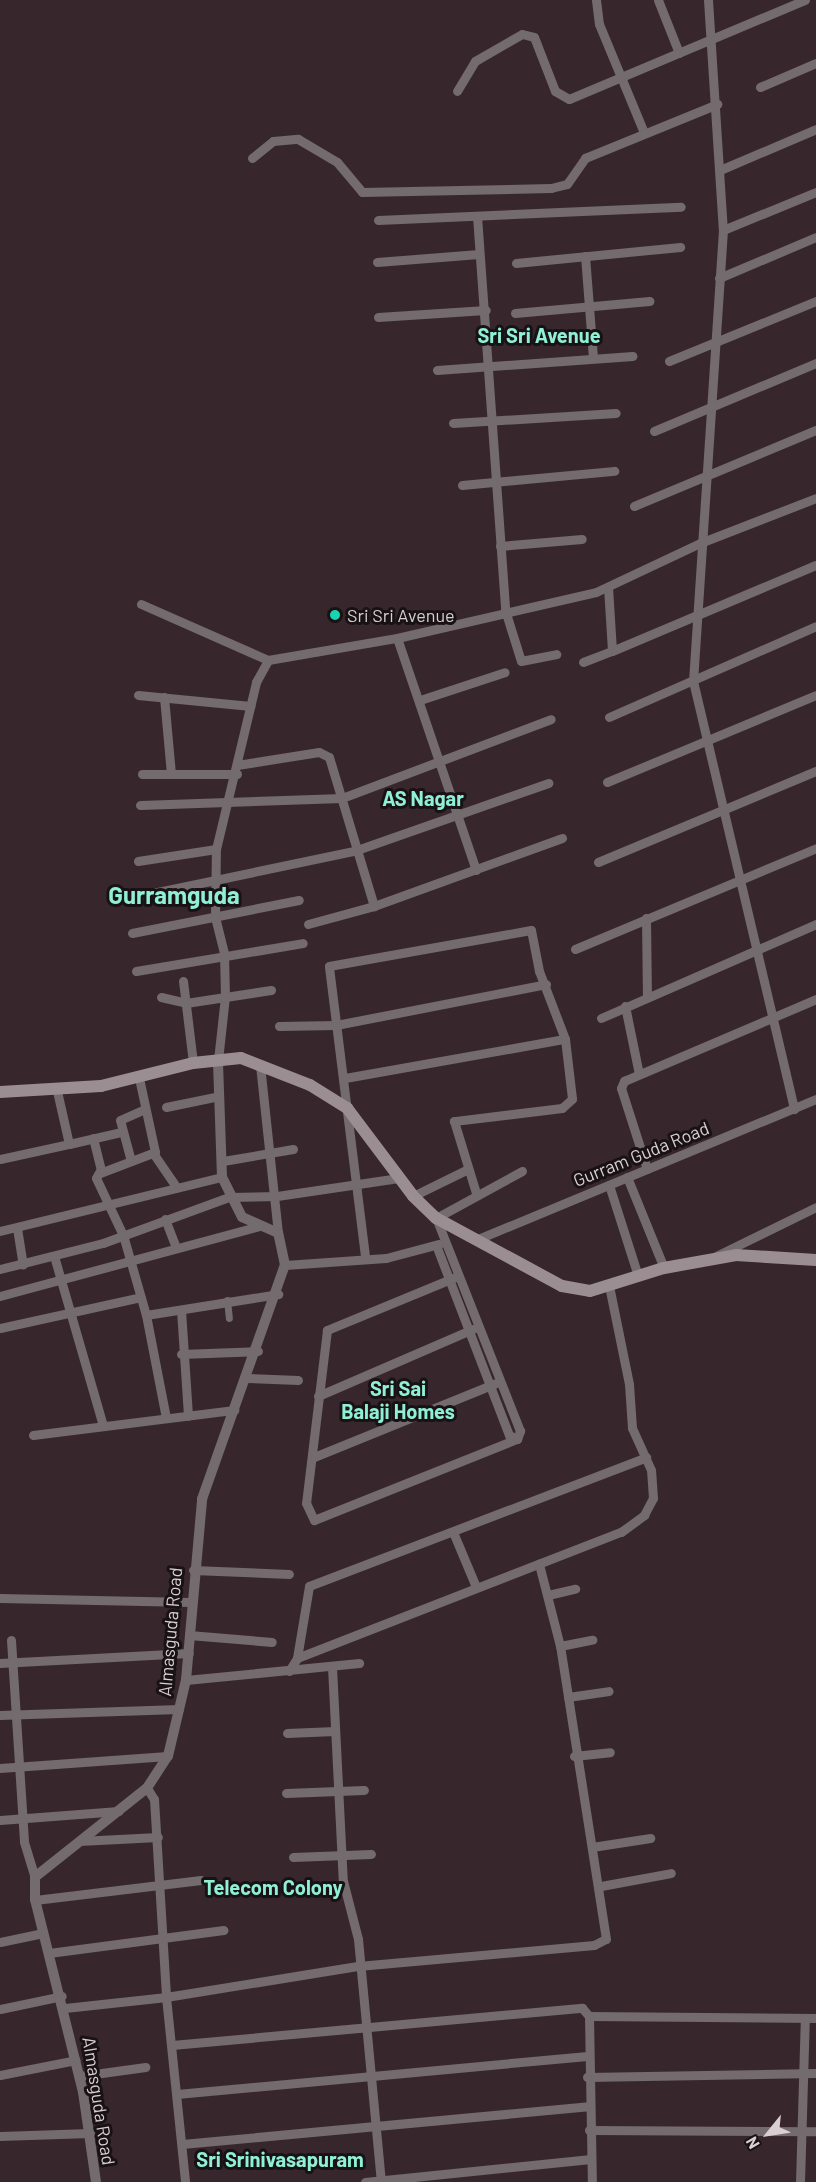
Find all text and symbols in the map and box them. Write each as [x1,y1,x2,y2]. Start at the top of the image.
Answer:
district label: Sri Sri Avenue [477,323,601,347]
place label: Sri Sri Avenue [347,604,455,626]
marker: Sri Sri Avenue [328,608,342,622]
district label: AS Nagar [382,786,464,810]
district label: Gurramguda [108,881,240,909]
street label: Gurram Guda Road [570,1117,712,1191]
district label: Sri Sai Balaji Homes [341,1377,455,1424]
street label: Almasguda Road [154,1567,186,1697]
district label: Telecom Colony [203,1875,343,1899]
street label: Almasguda Road [78,2035,120,2167]
north arrow [738,2104,798,2164]
text: N [741,2134,763,2153]
district label: Sri Srinivasapuram [196,2147,364,2171]

